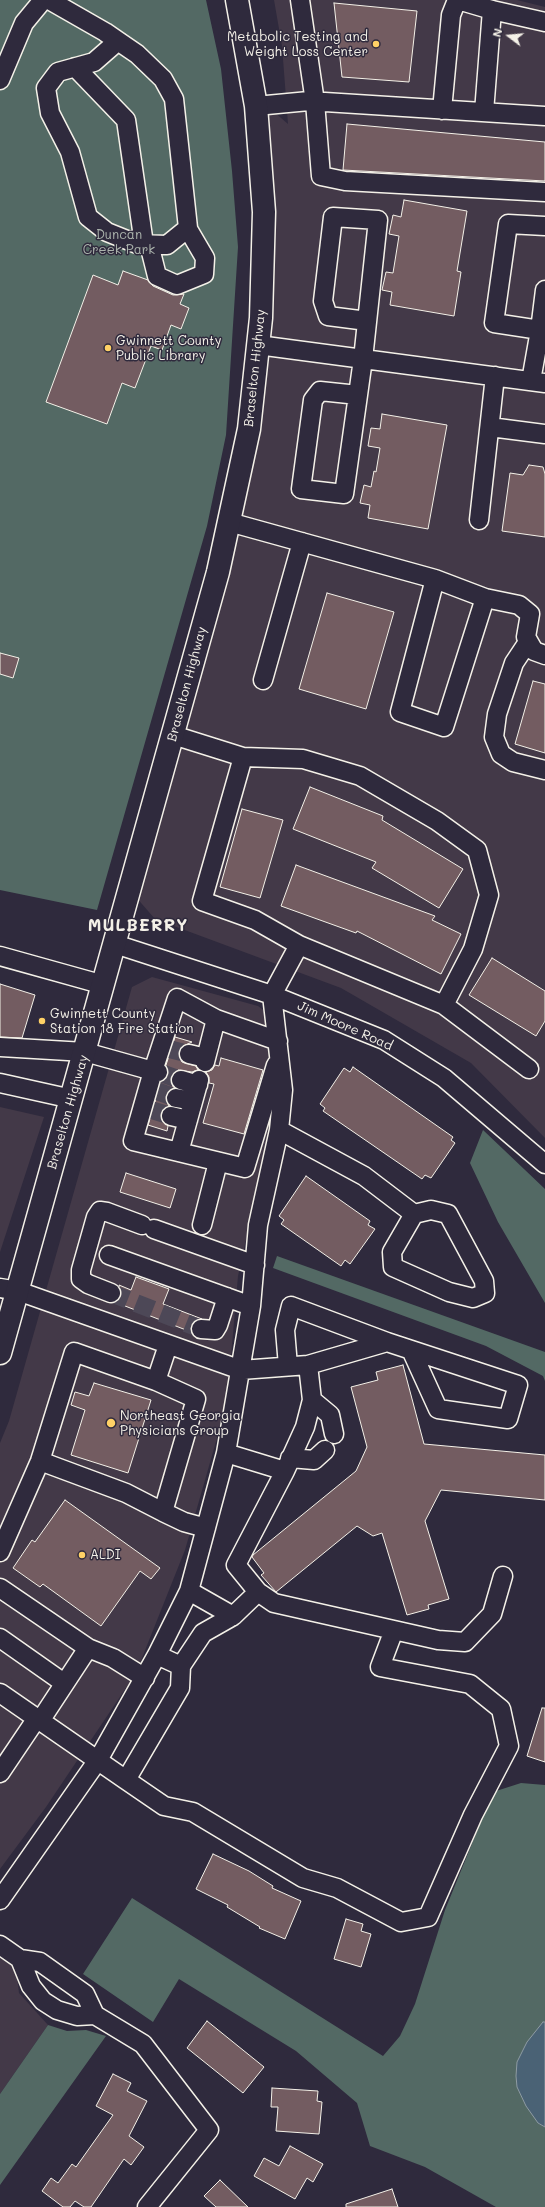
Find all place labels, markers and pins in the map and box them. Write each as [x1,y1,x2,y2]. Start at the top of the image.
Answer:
place label: Metabolic Testing and Weight Loss Center [227,29,368,60]
marker: Metabolic Testing and Weight Loss Center [371,39,381,49]
place label: Gwinnett County Public Library [116,333,222,364]
marker: Gwinnett County Public Library [103,343,113,353]
place label: Gwinnett County Station 18 Fire Station [50,1006,193,1037]
marker: Gwinnett County Station 18 Fire Station [37,1016,47,1026]
place label: Northeast Georgia Physicians Group [120,1408,241,1439]
marker: Northeast Georgia Physicians Group [105,1417,117,1429]
place label: ALDI [90,1547,120,1563]
marker: ALDI [77,1550,87,1560]

